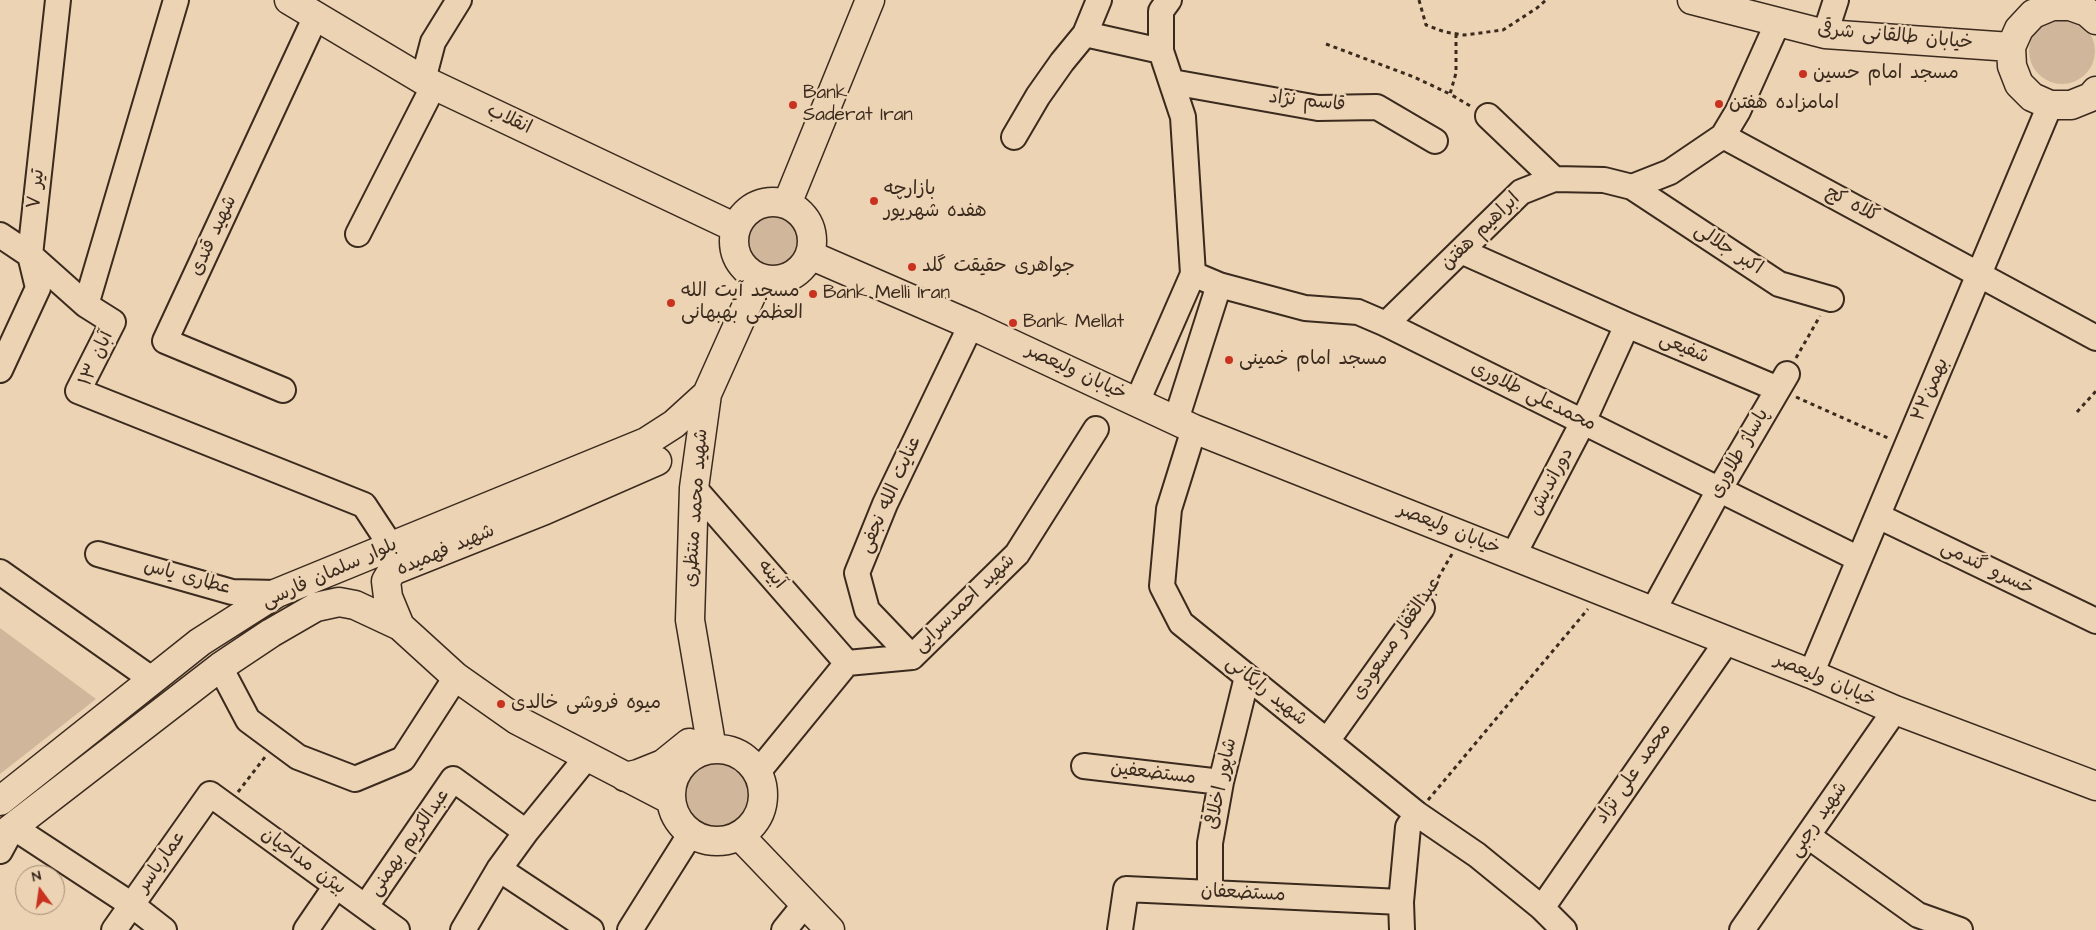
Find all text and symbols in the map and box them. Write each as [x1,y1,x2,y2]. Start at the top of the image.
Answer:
street label: خیابان طالقانی شرقی [1816,19,1974,55]
place label: مسجد امام حسین [1813,63,1959,85]
marker: مسجد امام حسین [1797,68,1809,80]
place label: Bank Saderat Iran [803,83,913,127]
street label: قاسم نژاد [1267,87,1347,117]
place label: امامزاده هفتن [1729,93,1839,115]
marker: امامزاده هفتن [1713,98,1725,110]
marker: Bank Saderat Iran [787,99,799,111]
street label: انقلاب [483,100,535,140]
street label: ۷ تیر [24,168,50,210]
place label: بازارچه هفده شهریور [884,179,987,223]
street label: کلاه کج [1821,182,1883,228]
street label: ابراهیم هفتن [1437,189,1525,275]
street label: شهید قندی [185,192,243,280]
marker: بازارچه هفده شهریور [868,195,880,207]
street label: اکبر جلالی [1689,219,1767,281]
place label: جواهری حقیقت گلد [922,256,1075,278]
marker: جواهری حقیقت گلد [906,261,918,273]
place label: مسجد آیت الله العظمی بهبهانی [681,281,803,325]
place label: Bank Melli Iran [823,283,950,305]
marker: Bank Melli Iran [807,288,819,300]
marker: مسجد آیت الله العظمی بهبهانی [665,297,677,309]
place label: Bank Mellat [1023,312,1124,334]
marker: Bank Mellat [1007,317,1019,329]
street label: ۱۳ آبان [75,328,119,390]
street label: شفیعی [1656,328,1712,370]
street label: خیابان ولیعصر [1022,340,1130,406]
place label: مسجد امام خمینی [1239,349,1387,371]
marker: مسجد امام خمینی [1223,354,1235,366]
street label: ۲۲بهمن [1907,355,1955,425]
street label: محمدعلی طلاوری [1467,357,1599,437]
street label: پاساژ طلاوری [1705,405,1775,503]
street label: شهید محمد منتظری [680,428,714,588]
street label: عنایت الله نجفی [855,433,927,557]
street label: دوراندیش [1525,444,1579,520]
street label: خیابان ولیعصر [1395,499,1503,561]
street label: شهید فهمیده [394,520,498,582]
street label: بلوار سلمان فارسی [259,534,401,614]
street label: خسرو گندمی [1937,537,2037,601]
street label: شهید احمدسرایی [910,550,1020,658]
street label: عطاری یاس [141,555,233,601]
street label: آبینه [752,556,790,594]
street label: عبدالغفار مسعودی [1347,573,1447,705]
street label: خیابان ولیعصر [1771,649,1879,713]
street label: شهید رایگانی [1221,652,1311,732]
place label: میوه فروشی خالدی [511,693,661,715]
marker: میوه فروشی خالدی [495,698,507,710]
street label: محمد علی نژاد [1591,719,1677,829]
street label: شاپور اخلاقی [1201,736,1243,832]
street label: مستضعفین [1109,757,1197,791]
street label: شهید رجبی [1785,778,1853,862]
street label: عبدالکریم بهمنی [365,785,455,901]
street label: بیژن مداحیان [256,823,350,901]
street label: عماریاسر [132,826,192,898]
north arrow [15,865,65,915]
text: N [30,866,43,887]
street label: مستضعفان [1200,880,1286,908]

